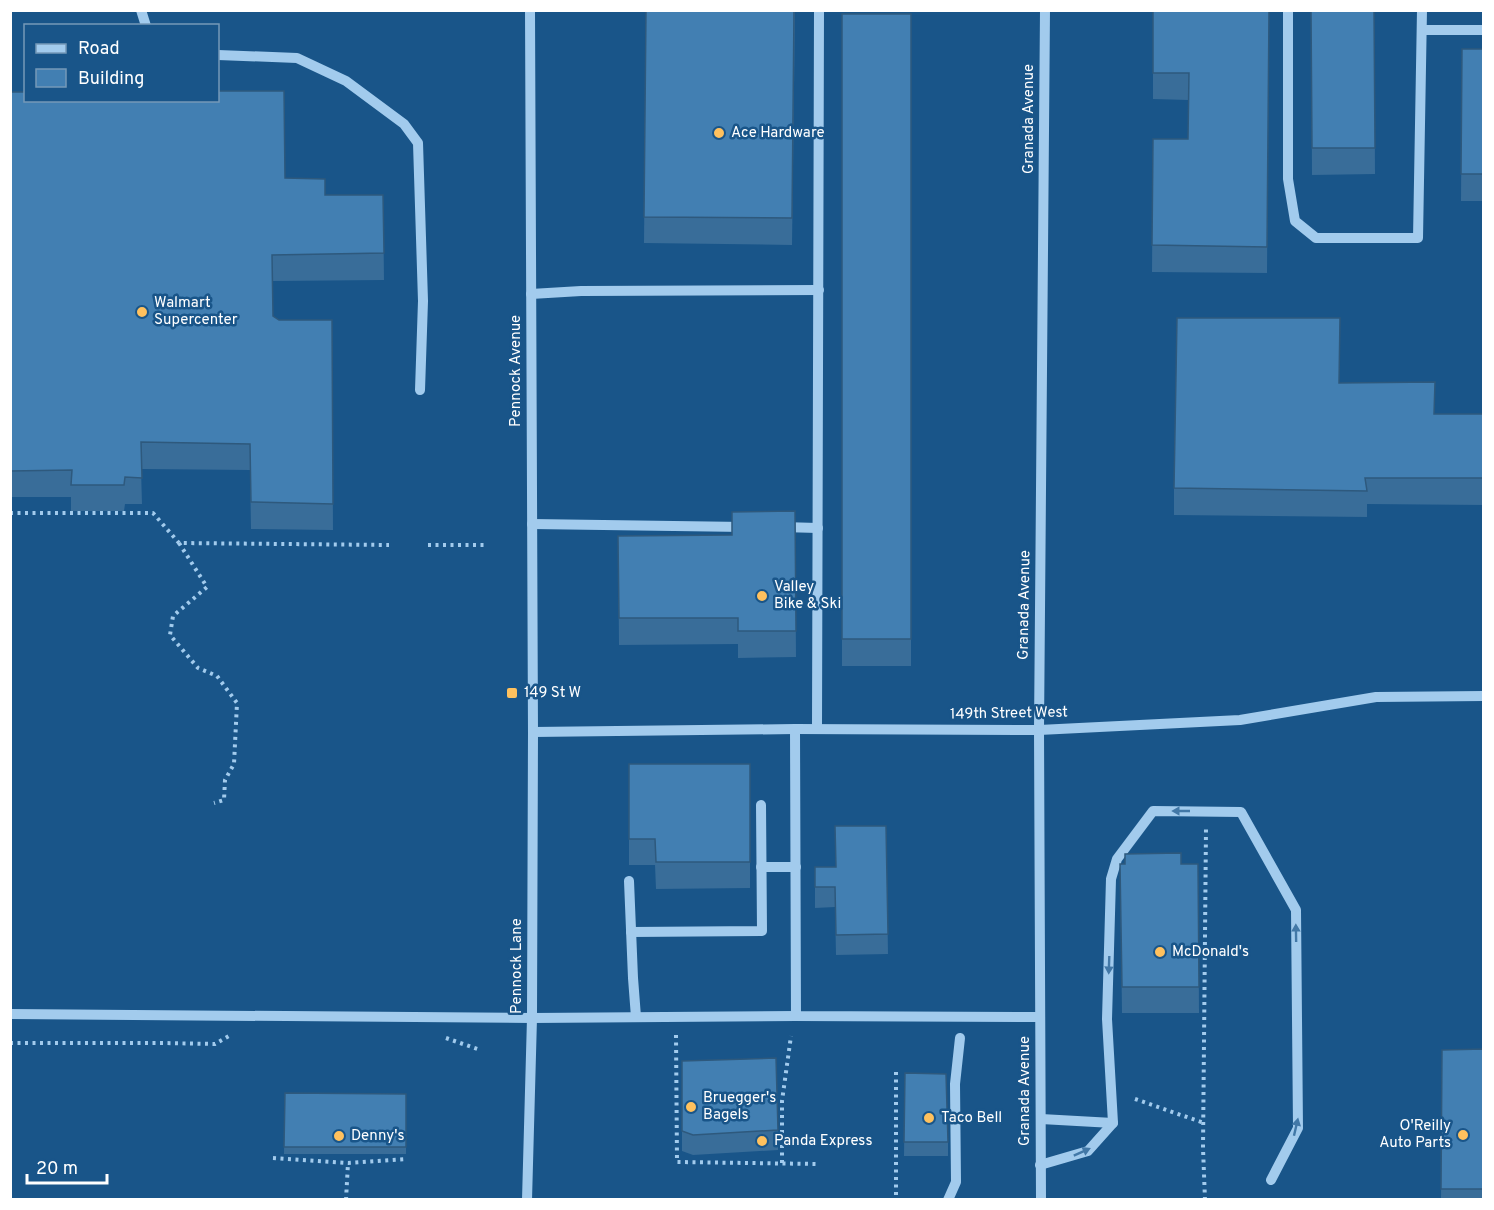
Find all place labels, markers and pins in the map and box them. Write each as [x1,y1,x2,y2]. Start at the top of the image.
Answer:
place label: Ace Hardware [731,124,824,143]
marker: Ace Hardware [712,126,726,140]
place label: Walmart Supercenter [154,294,238,330]
marker: Walmart Supercenter [135,305,149,319]
place label: Valley Bike & Ski [774,578,841,614]
marker: Valley Bike & Ski [755,589,769,603]
place label: 149 St W [524,684,581,703]
marker: 149 St W [505,686,519,700]
place label: McDonald's [1172,943,1249,962]
marker: McDonald's [1153,945,1167,959]
place label: Bruegger's Bagels [703,1089,776,1125]
marker: Bruegger's Bagels [684,1100,698,1114]
place label: Taco Bell [941,1109,1002,1128]
marker: Taco Bell [922,1111,936,1125]
place label: O'Reilly Auto Parts [1379,1117,1451,1153]
place label: Denny's [351,1127,405,1146]
marker: O'Reilly Auto Parts [1456,1128,1470,1142]
marker: Denny's [332,1129,346,1143]
place label: Panda Express [774,1132,872,1151]
marker: Panda Express [755,1134,769,1148]

